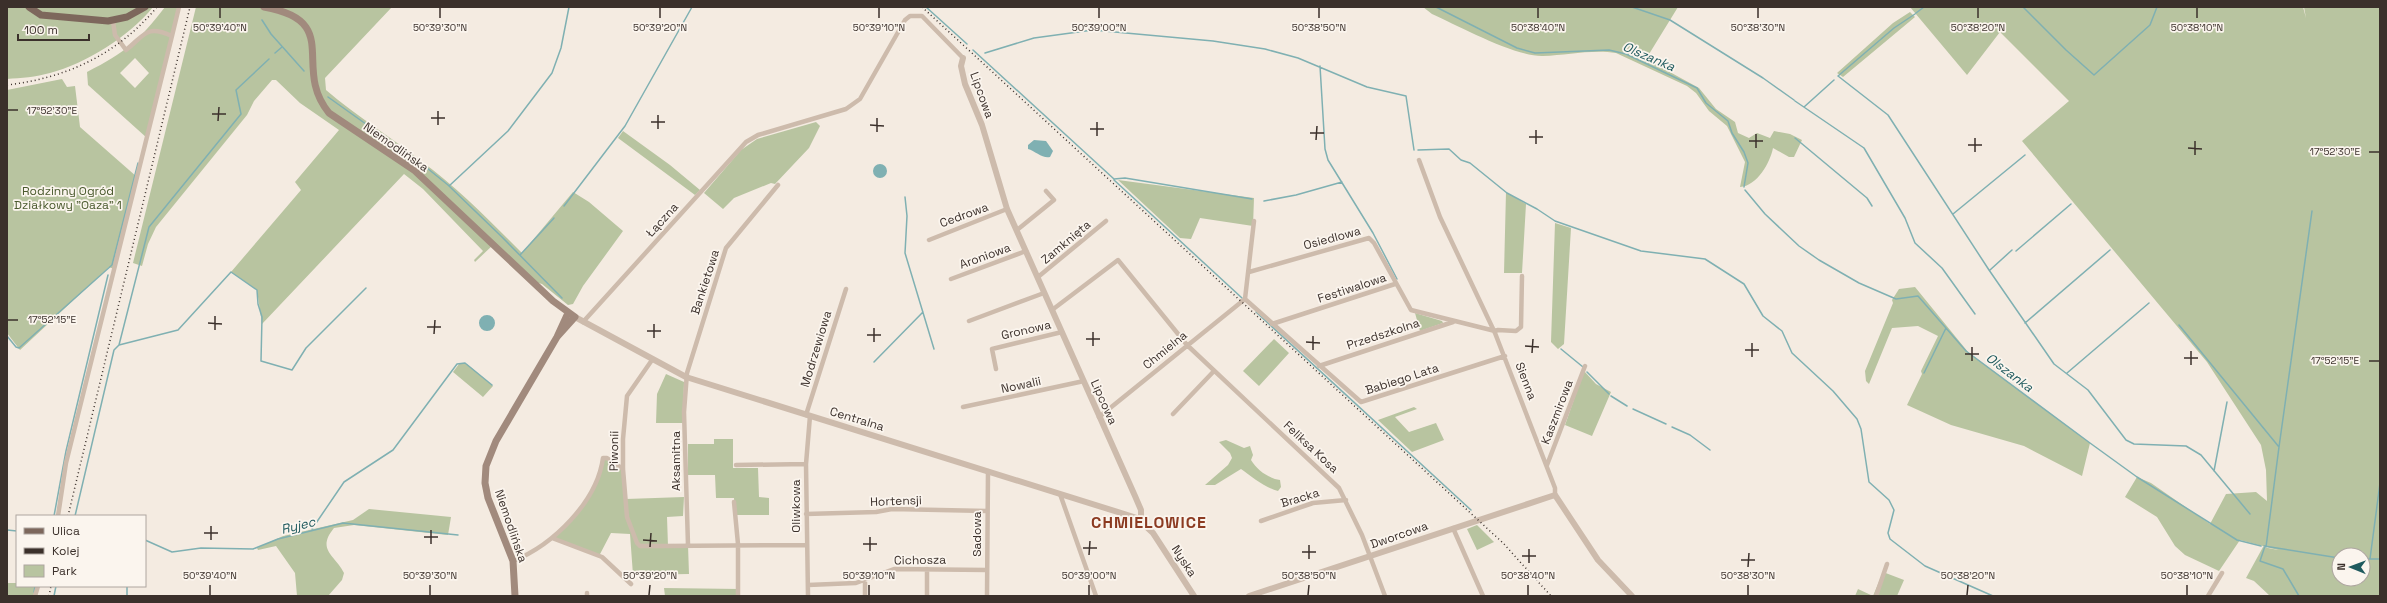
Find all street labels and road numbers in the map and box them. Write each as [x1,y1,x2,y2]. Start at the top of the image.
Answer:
street label: Lipcowa [966,70,998,120]
street label: Niemodlińska [360,119,432,175]
street label: Łączna [642,199,682,241]
street label: Cedrowa [938,199,991,231]
street label: Zamknięta [1038,216,1094,267]
street label: Osiedlowa [1302,223,1363,253]
street label: Aroniowa [957,239,1013,273]
street label: Bankietowa [687,247,723,317]
street label: Festiwalowa [1316,269,1388,307]
street label: Modrzewiowa [797,309,835,389]
street label: Przedszkolna [1344,315,1422,353]
street label: Gronowa [999,316,1053,343]
street label: Chmielna [1140,327,1191,373]
street label: Babiego Lata [1363,360,1441,398]
street label: Sienna [1512,360,1540,402]
street label: Nowalii [1000,373,1043,397]
street label: Lipcowa [1087,377,1121,427]
street label: Kaszmirowa [1537,377,1577,447]
street label: Centralna [828,403,886,435]
street label: Feliksa Kosa [1280,417,1342,477]
street label: Piwonii [606,431,622,471]
street label: Aksamitna [668,431,684,491]
street label: Oliwkowa [788,479,804,533]
street label: Bracka [1279,485,1321,511]
street label: Niemodlińska [491,487,531,565]
street label: Hortensji [870,492,922,510]
street label: Sadowa [969,511,985,557]
street label: Dworcowa [1368,518,1430,552]
street label: Nyska [1168,542,1200,580]
street label: Cichosza [894,552,946,568]

